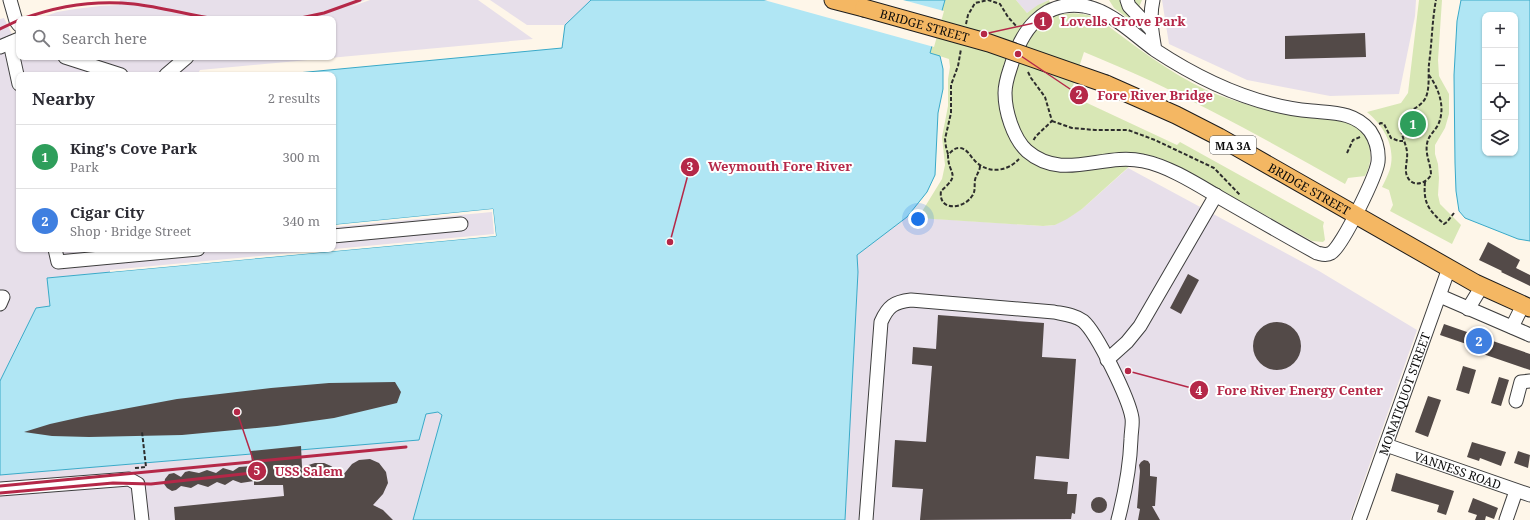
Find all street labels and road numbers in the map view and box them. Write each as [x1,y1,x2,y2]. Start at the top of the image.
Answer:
street label: BRIDGE STREET [878,4,972,46]
road number: MA 3A [1210,136,1256,154]
street label: BRIDGE STREET [1265,158,1354,219]
street label: MONATIQUOT STREET [1374,329,1434,458]
street label: VANNESS ROAD [1412,447,1504,493]

